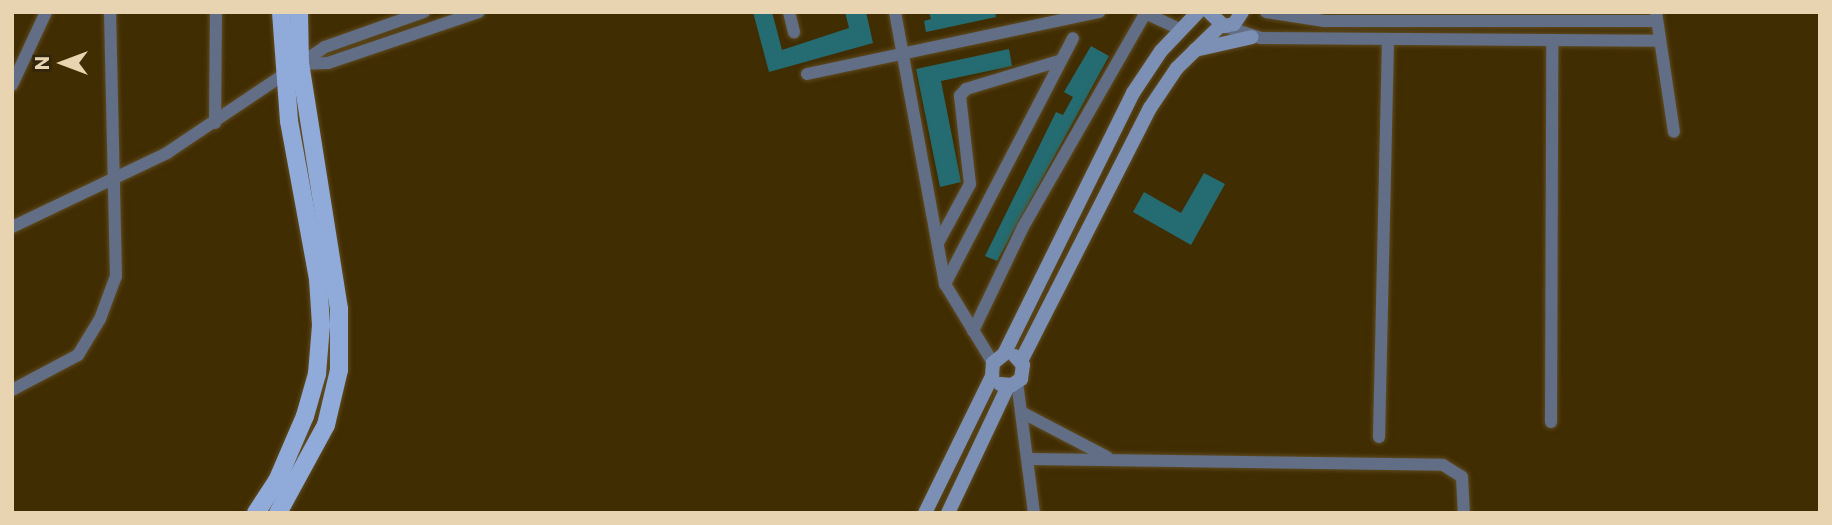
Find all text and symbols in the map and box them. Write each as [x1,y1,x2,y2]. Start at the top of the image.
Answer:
north arrow [28,28,98,98]
text: N [30,56,53,70]

